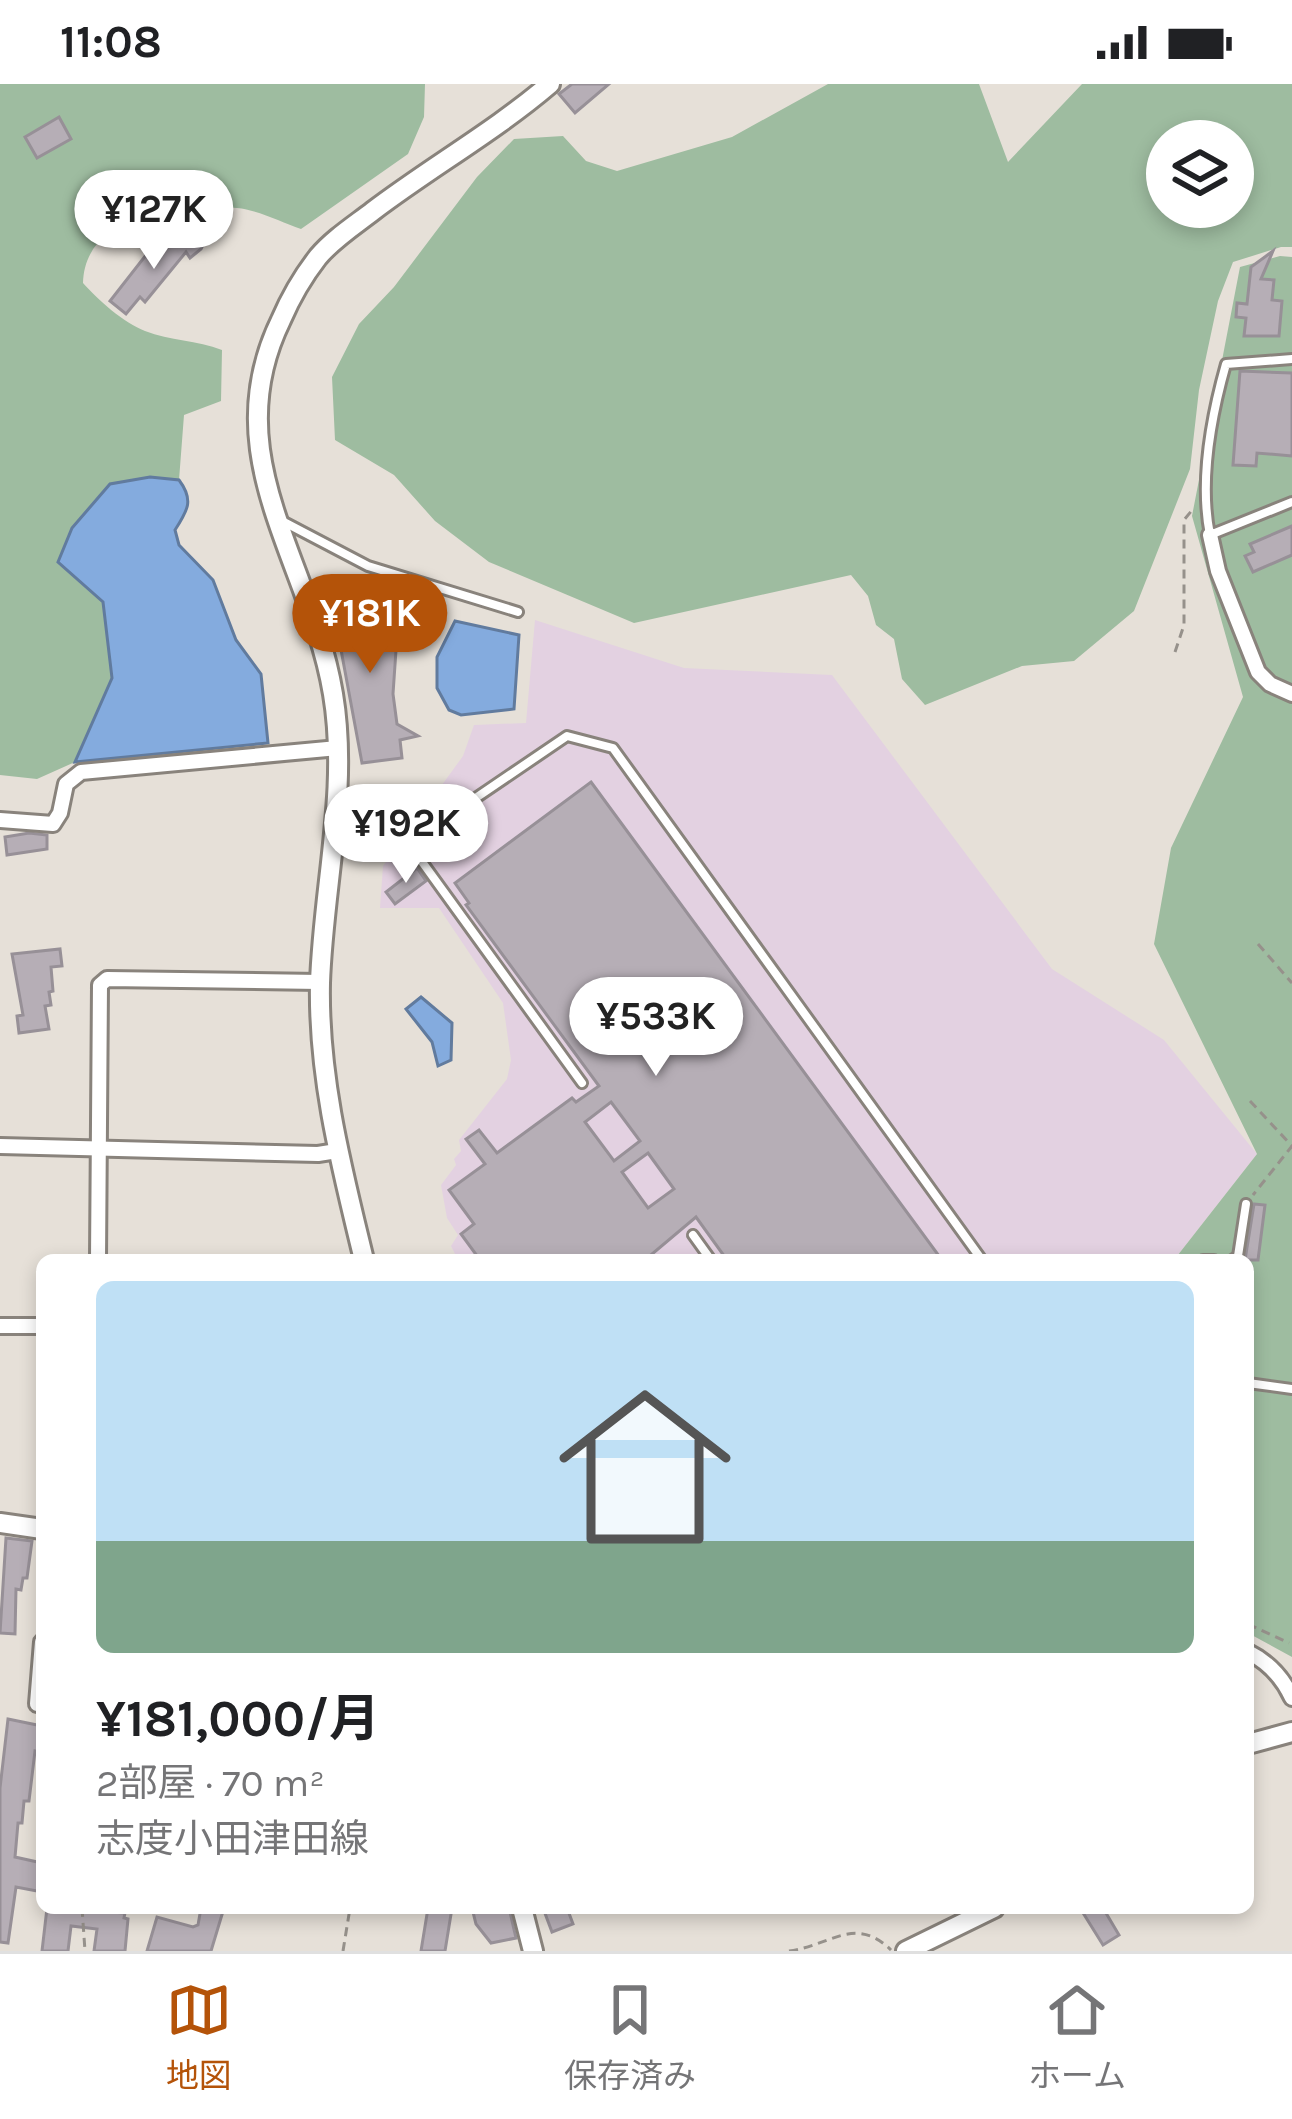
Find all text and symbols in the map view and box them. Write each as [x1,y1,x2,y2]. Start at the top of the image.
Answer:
text: 11:08 [60,16,162,68]
map controls [1146,120,1254,228]
button: layers [1146,120,1254,228]
pin: ¥127K [70,170,238,272]
text: ¥127K [101,186,207,232]
pin: ¥181K [286,574,454,676]
text: ¥181K [319,590,421,636]
pin: ¥192K [322,784,490,886]
text: ¥192K [351,800,461,846]
pin: ¥533K [572,977,740,1079]
text: ¥533K [596,993,716,1039]
icon: home [537,1359,753,1575]
text: ¥181,000/月 [96,1689,380,1749]
text: 2部屋 · 70 m² [96,1760,325,1806]
text: 志度小田津田線 [96,1816,369,1862]
tab: 地図 [166,1977,232,2097]
tab: 保存済み [564,1977,696,2097]
tab: ホーム [1028,1977,1126,2097]

